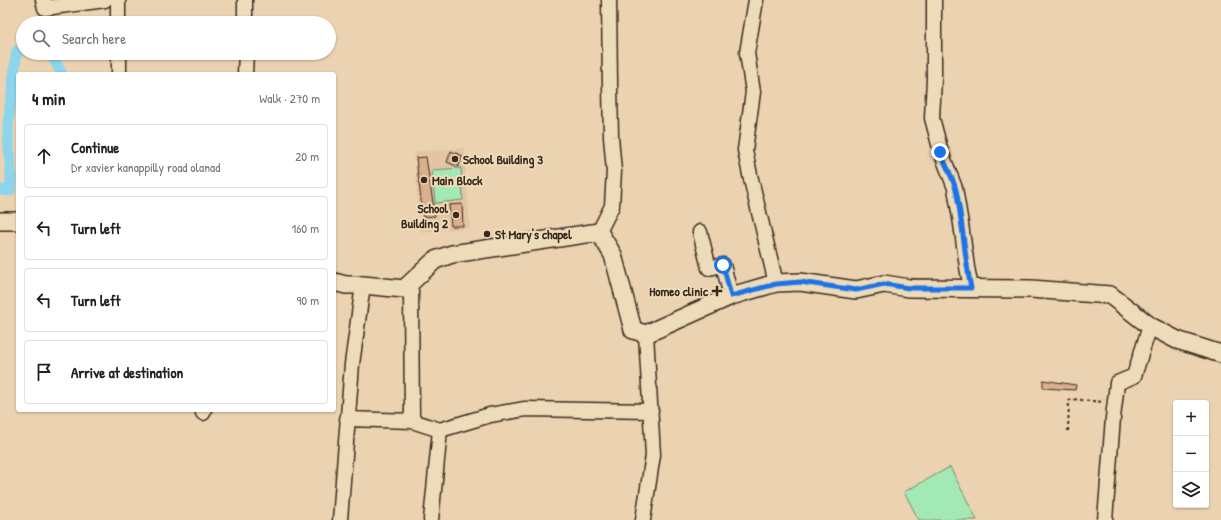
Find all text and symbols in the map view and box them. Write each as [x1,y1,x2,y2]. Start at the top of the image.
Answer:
search box [16,16,336,60]
icon: search [30,27,52,49]
text: Search here [62,28,126,49]
text: 4 min [32,87,65,110]
text: Walk · 270 m [259,89,320,107]
text: Continue [71,137,119,158]
route end [931,143,949,161]
icon: ahead [33,145,55,167]
text: 20 m [295,147,319,165]
place label: School Building 3 [463,150,543,169]
marker: School Building 3 [450,154,460,164]
text: Dr xavier kanappilly road olanad [71,158,220,176]
place label: Main Block [432,171,483,189]
marker: Main Block [419,175,429,185]
place label: School Building 2 [401,199,449,233]
marker: School Building 2 [451,210,461,220]
icon: left [33,217,55,239]
text: Turn left [71,218,121,239]
text: 160 m [291,219,319,237]
place label: St Mary's chapel [495,225,572,244]
marker: St Mary's chapel [482,229,492,239]
route start [714,256,732,274]
place label: Homeo clinic [649,282,709,300]
marker: Homeo clinic [711,285,723,297]
icon: left [33,289,55,311]
text: Turn left [71,290,121,311]
text: 90 m [297,291,319,309]
icon: arrive [33,361,55,383]
text: Arrive at destination [71,362,183,383]
map controls [1173,400,1209,508]
button: + [1173,400,1209,436]
button: − [1173,436,1209,472]
button: layers [1173,472,1209,508]

